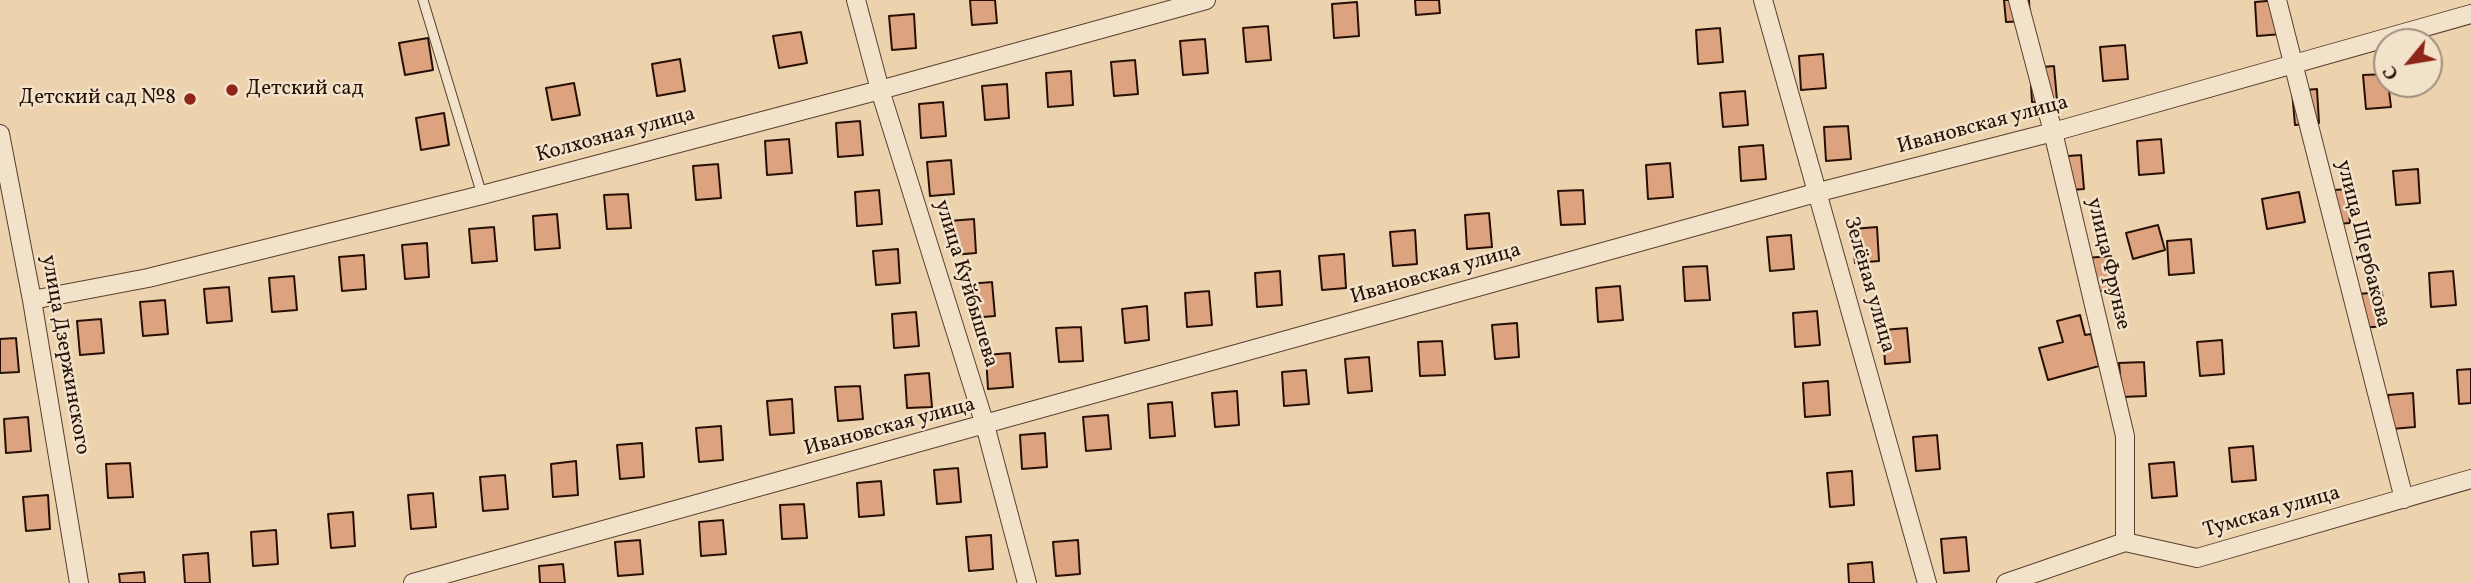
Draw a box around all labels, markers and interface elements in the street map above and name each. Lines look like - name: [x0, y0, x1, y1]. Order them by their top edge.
- north arrow: [2373, 28, 2443, 98]
- text: С: [2377, 61, 2406, 84]
- place label: Детский сад: [246, 77, 364, 103]
- marker: Детский сад: [224, 82, 240, 98]
- place label: Детский сад №8: [19, 86, 176, 112]
- marker: Детский сад №8: [182, 91, 198, 107]
- street label: Ивановская улица: [1895, 91, 2071, 161]
- street label: Колхозная улица: [534, 103, 698, 169]
- street label: улица Щербакова: [2329, 158, 2395, 330]
- street label: улица Фрунзе: [2080, 196, 2134, 332]
- street label: улица Куйбышева: [928, 197, 1002, 371]
- street label: Зелёная улица: [1837, 214, 1899, 356]
- street label: Ивановская улица: [1348, 239, 1524, 311]
- street label: улица Дзержинского: [34, 253, 94, 457]
- street label: Ивановская улица: [802, 393, 978, 463]
- street label: Тумская улица: [2201, 481, 2343, 545]

